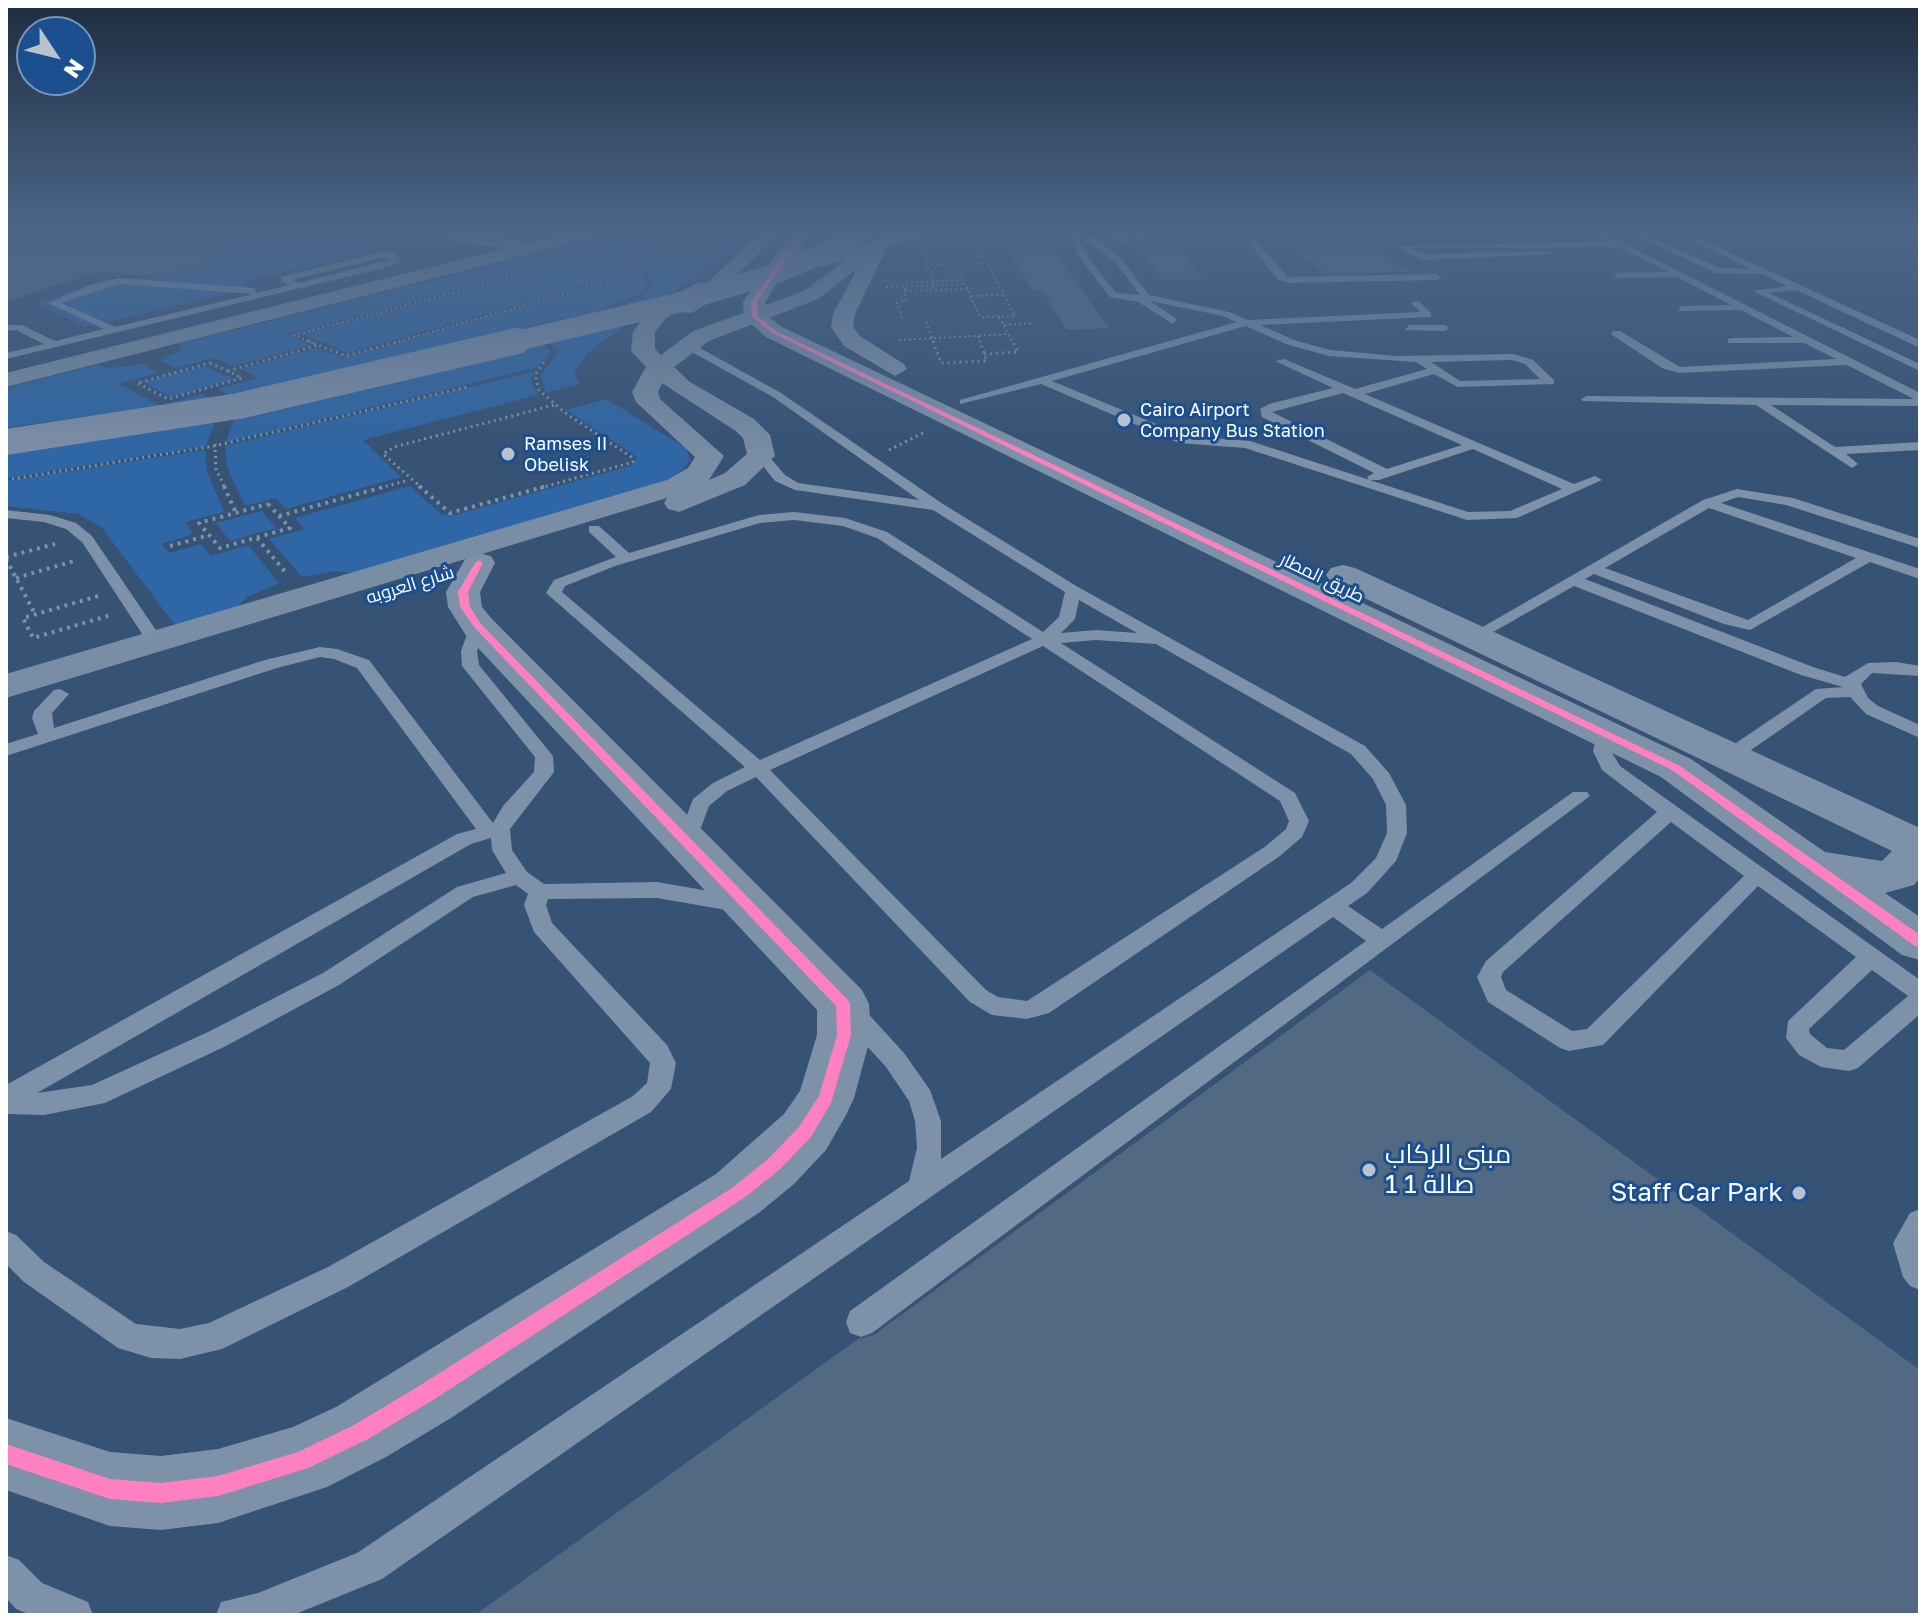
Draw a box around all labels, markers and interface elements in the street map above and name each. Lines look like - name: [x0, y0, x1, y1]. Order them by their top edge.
- north arrow: [16, 16, 96, 96]
- text: N: [59, 54, 90, 83]
- place label: Cairo Airport Company Bus Station: [1140, 399, 1325, 442]
- marker: Cairo Airport Company Bus Station: [1115, 411, 1133, 429]
- place label: Ramses II Obelisk: [524, 433, 607, 476]
- marker: Ramses II Obelisk: [499, 445, 517, 463]
- street label: طريق المطار: [1276, 548, 1368, 608]
- street label: شارع العروبه: [363, 561, 457, 609]
- place label: مبنى الركاب 1 صالة 1: [1385, 1139, 1511, 1200]
- marker: مبنى الركاب 1 صالة 1: [1360, 1161, 1378, 1179]
- place label: Staff Car Park: [1611, 1177, 1783, 1209]
- marker: Staff Car Park: [1790, 1184, 1808, 1202]

